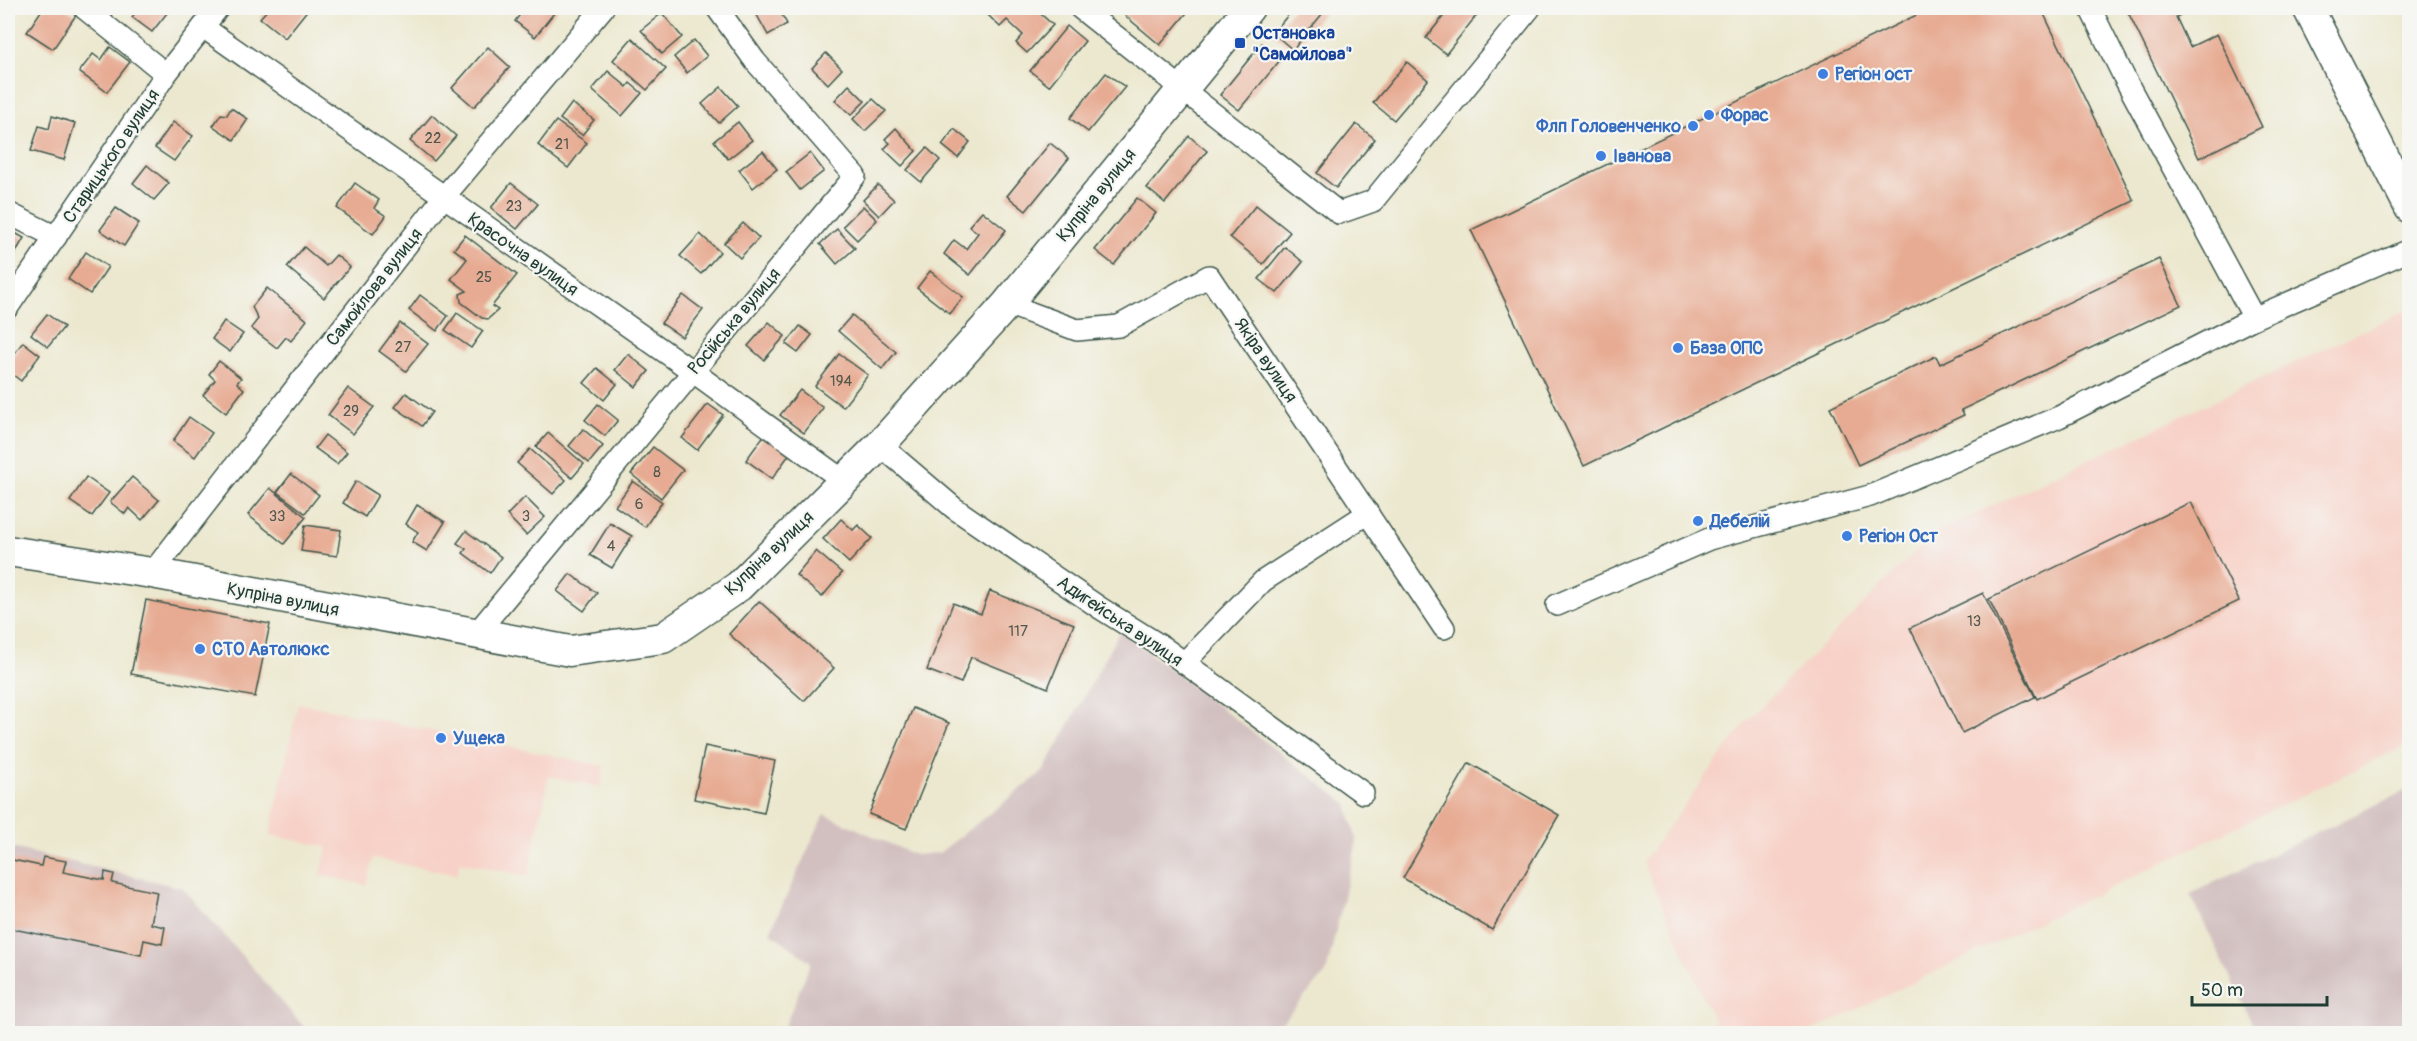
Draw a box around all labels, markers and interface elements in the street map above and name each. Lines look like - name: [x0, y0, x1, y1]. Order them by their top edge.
- place label: Остановка "Самойлова": [1252, 22, 1353, 66]
- marker: Остановка "Самойлова": [1233, 36, 1247, 50]
- place label: Регіон ост: [1835, 63, 1913, 86]
- marker: Регіон ост: [1816, 67, 1830, 81]
- street label: Старицького вулиця: [58, 85, 165, 228]
- place label: Форас: [1720, 104, 1769, 127]
- marker: Форас: [1702, 108, 1716, 122]
- place label: Флп Головенченко: [1535, 115, 1681, 138]
- marker: Флп Головенченко: [1686, 119, 1700, 133]
- house number: 22: [425, 129, 441, 148]
- house number: 21: [555, 135, 569, 154]
- street label: Купріна вулиця: [1052, 144, 1141, 247]
- place label: Іванова: [1613, 145, 1672, 168]
- marker: Іванова: [1594, 149, 1608, 163]
- house number: 23: [506, 197, 522, 216]
- street label: Красочна вулиця: [463, 208, 583, 301]
- street label: Самойлова вулиця: [321, 224, 428, 351]
- street label: Російська вулиця: [683, 263, 786, 379]
- house number: 25: [476, 268, 492, 287]
- street label: Якіра вулиця: [1229, 313, 1302, 407]
- place label: База ОПС: [1690, 337, 1763, 360]
- house number: 27: [395, 338, 411, 357]
- marker: База ОПС: [1671, 341, 1685, 355]
- house number: 194: [830, 372, 852, 391]
- house number: 29: [343, 402, 359, 421]
- house number: 8: [653, 463, 661, 482]
- house number: 6: [635, 495, 643, 514]
- street label: Купріна вулиця: [720, 506, 819, 601]
- house number: 33: [269, 507, 285, 526]
- house number: 3: [522, 507, 530, 526]
- place label: Дебелій: [1709, 510, 1770, 533]
- marker: Дебелій: [1691, 514, 1705, 528]
- place label: Регіон Ост: [1859, 525, 1939, 548]
- marker: Регіон Ост: [1840, 529, 1854, 543]
- house number: 4: [607, 537, 616, 556]
- street label: Адигейська вулиця: [1052, 571, 1187, 672]
- street label: Купріна вулиця: [225, 577, 341, 622]
- house number: 13: [1967, 612, 1981, 631]
- house number: 117: [1008, 622, 1028, 641]
- place label: СТО Автолюкс: [212, 638, 330, 661]
- marker: СТО Автолюкс: [193, 642, 207, 656]
- place label: Ущека: [453, 727, 506, 750]
- marker: Ущека: [434, 731, 448, 745]
- scale bar: [2192, 969, 2327, 1007]
- text: 50 m: [2201, 979, 2243, 1002]

